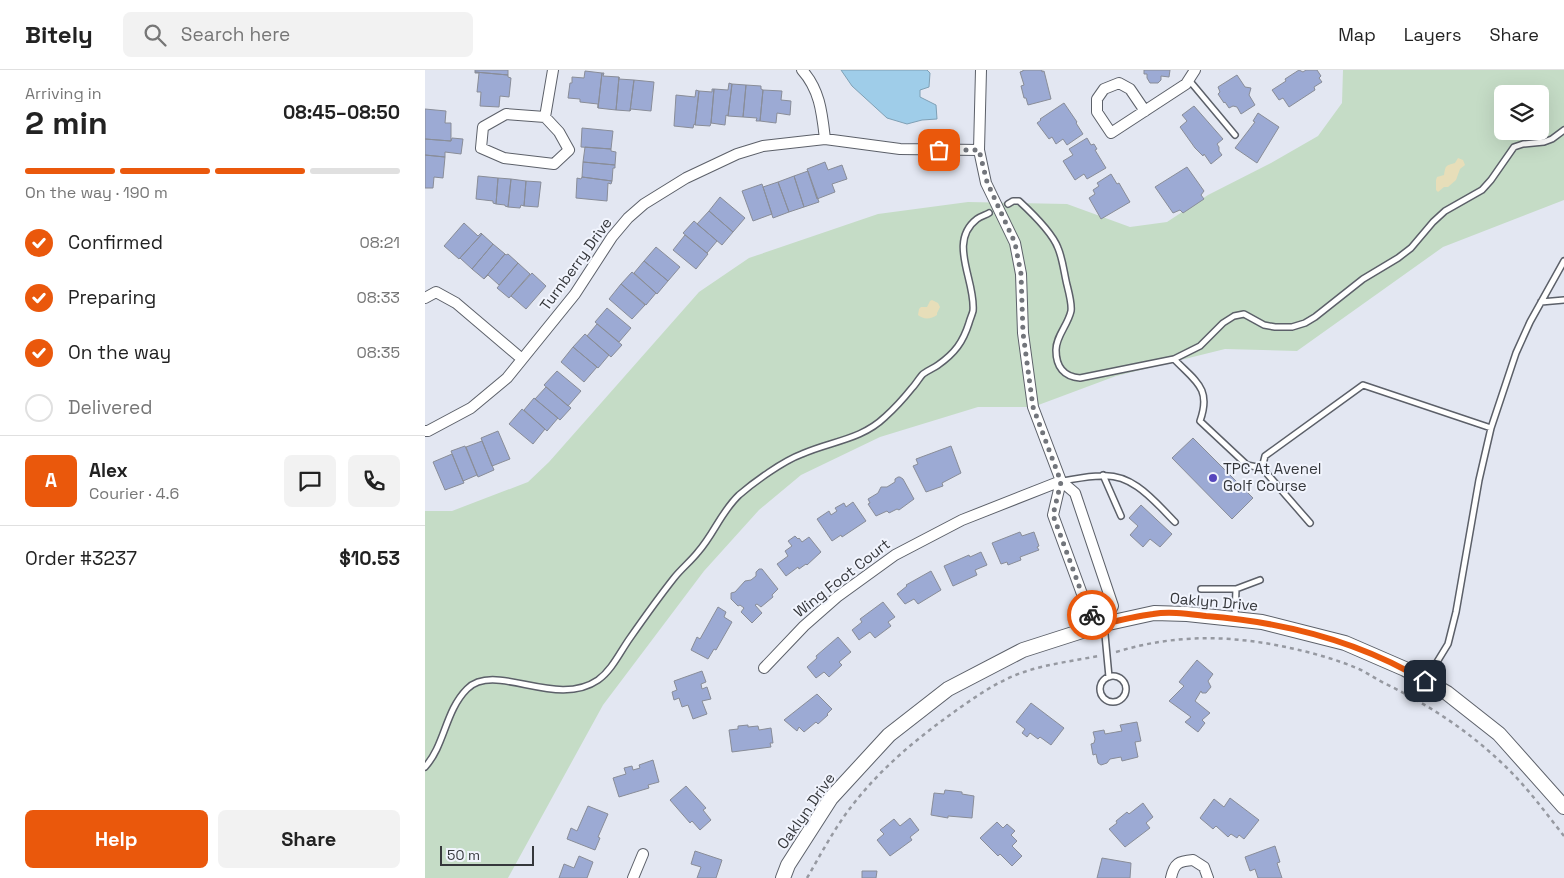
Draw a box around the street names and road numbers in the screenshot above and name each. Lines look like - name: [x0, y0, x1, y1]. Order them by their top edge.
- street label: Turnberry Drive: [535, 213, 616, 314]
- street label: Wing Foot Court: [790, 534, 894, 621]
- street label: Oaklyn Drive: [1169, 588, 1259, 615]
- street label: Oaklyn Drive: [772, 769, 839, 852]

